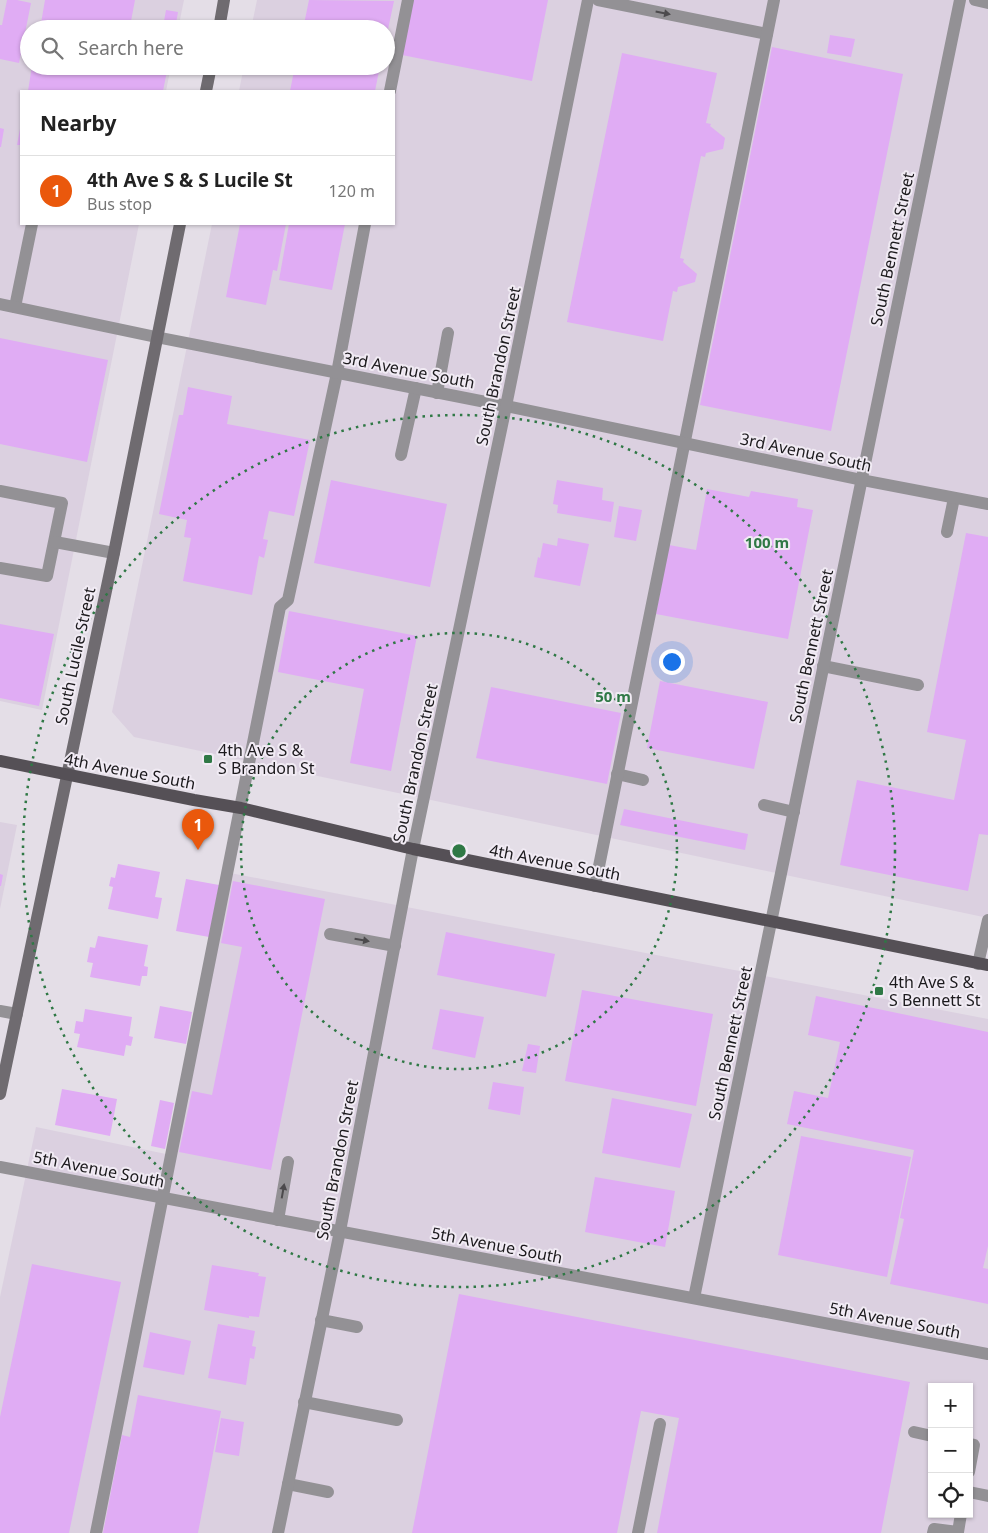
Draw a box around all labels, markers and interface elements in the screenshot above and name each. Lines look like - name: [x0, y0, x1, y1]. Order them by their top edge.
- one-way arrow: [656, 9, 671, 17]
- search box: [20, 20, 395, 75]
- icon: search: [38, 34, 66, 62]
- text: Search here: [78, 35, 184, 61]
- text: Nearby: [40, 109, 116, 137]
- text: 4th Ave S & S Lucile St: [87, 167, 293, 193]
- street label: South Bennett Street: [865, 170, 919, 328]
- text: 1: [51, 180, 61, 202]
- text: 120 m: [328, 180, 375, 202]
- text: Bus stop: [87, 193, 152, 215]
- street label: South Brandon Street: [470, 284, 526, 448]
- street label: 3rd Avenue South: [341, 346, 477, 394]
- street label: 3rd Avenue South: [738, 427, 874, 477]
- text: 100 m: [745, 532, 789, 552]
- street label: South Bennett Street: [784, 567, 838, 725]
- street label: South Lucile Street: [50, 585, 100, 727]
- your location: [659, 649, 685, 675]
- street label: South Brandon Street: [387, 681, 443, 845]
- text: 50 m: [595, 686, 631, 706]
- place label: 4th Ave S & S Brandon St: [218, 739, 315, 779]
- street label: 4th Avenue South: [62, 747, 198, 795]
- marker: 4th Ave S & S Brandon St: [202, 753, 214, 765]
- pin: 1: [182, 809, 214, 850]
- street label: 4th Avenue South: [487, 838, 623, 886]
- centre of rings: [450, 842, 468, 860]
- one-way arrow: [355, 936, 370, 944]
- street label: South Bennett Street: [703, 964, 757, 1122]
- place label: 4th Ave S & S Bennett St: [889, 971, 981, 1011]
- marker: 4th Ave S & S Bennett St: [873, 985, 885, 997]
- street label: South Brandon Street: [311, 1078, 363, 1242]
- street label: 5th Avenue South: [31, 1145, 167, 1193]
- one-way arrow: [279, 1182, 287, 1198]
- street label: 5th Avenue South: [429, 1221, 565, 1269]
- street label: 5th Avenue South: [827, 1296, 963, 1344]
- map controls: [928, 1383, 973, 1518]
- button: +: [928, 1383, 973, 1428]
- button: −: [928, 1428, 973, 1473]
- button: locate: [928, 1473, 973, 1518]

